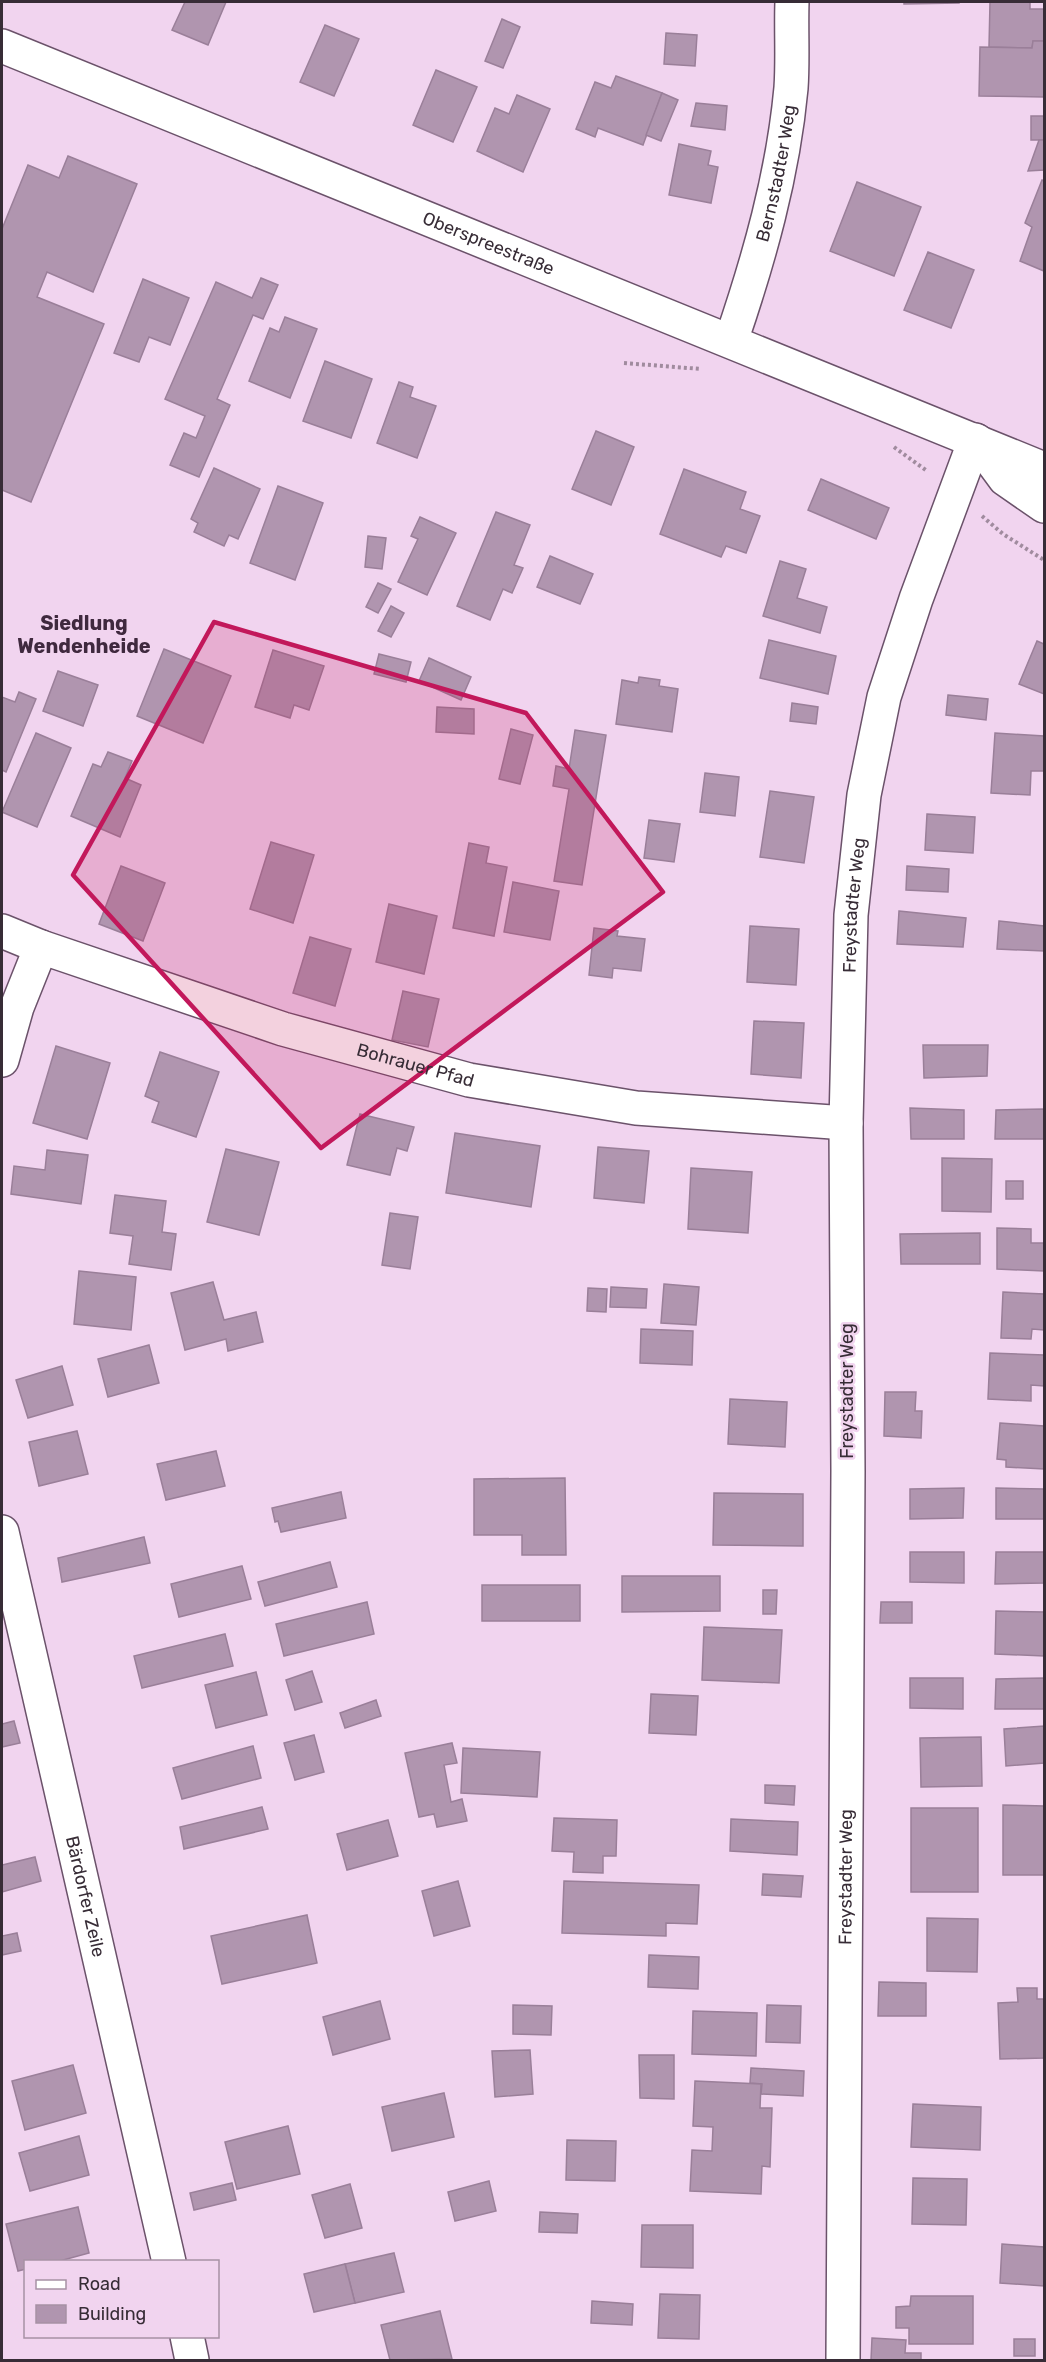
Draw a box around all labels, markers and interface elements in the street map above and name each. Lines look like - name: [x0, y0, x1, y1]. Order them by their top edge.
- street label: Bernstadter Weg: [751, 104, 800, 244]
- street label: Oberspreestraße: [419, 207, 558, 280]
- district label: Siedlung Wendenheide: [17, 611, 151, 658]
- street label: Freystadter Weg: [839, 836, 870, 973]
- street label: Bohrauer Pfad: [354, 1039, 477, 1092]
- street label: Freystadter Weg: [836, 1323, 858, 1459]
- street label: Freystadter Weg: [834, 1809, 857, 1945]
- street label: Bärdorfer Zeile: [61, 1834, 110, 1959]
- legend: [24, 2260, 219, 2338]
- text: Road: [78, 2273, 121, 2295]
- text: Building: [78, 2303, 146, 2325]

